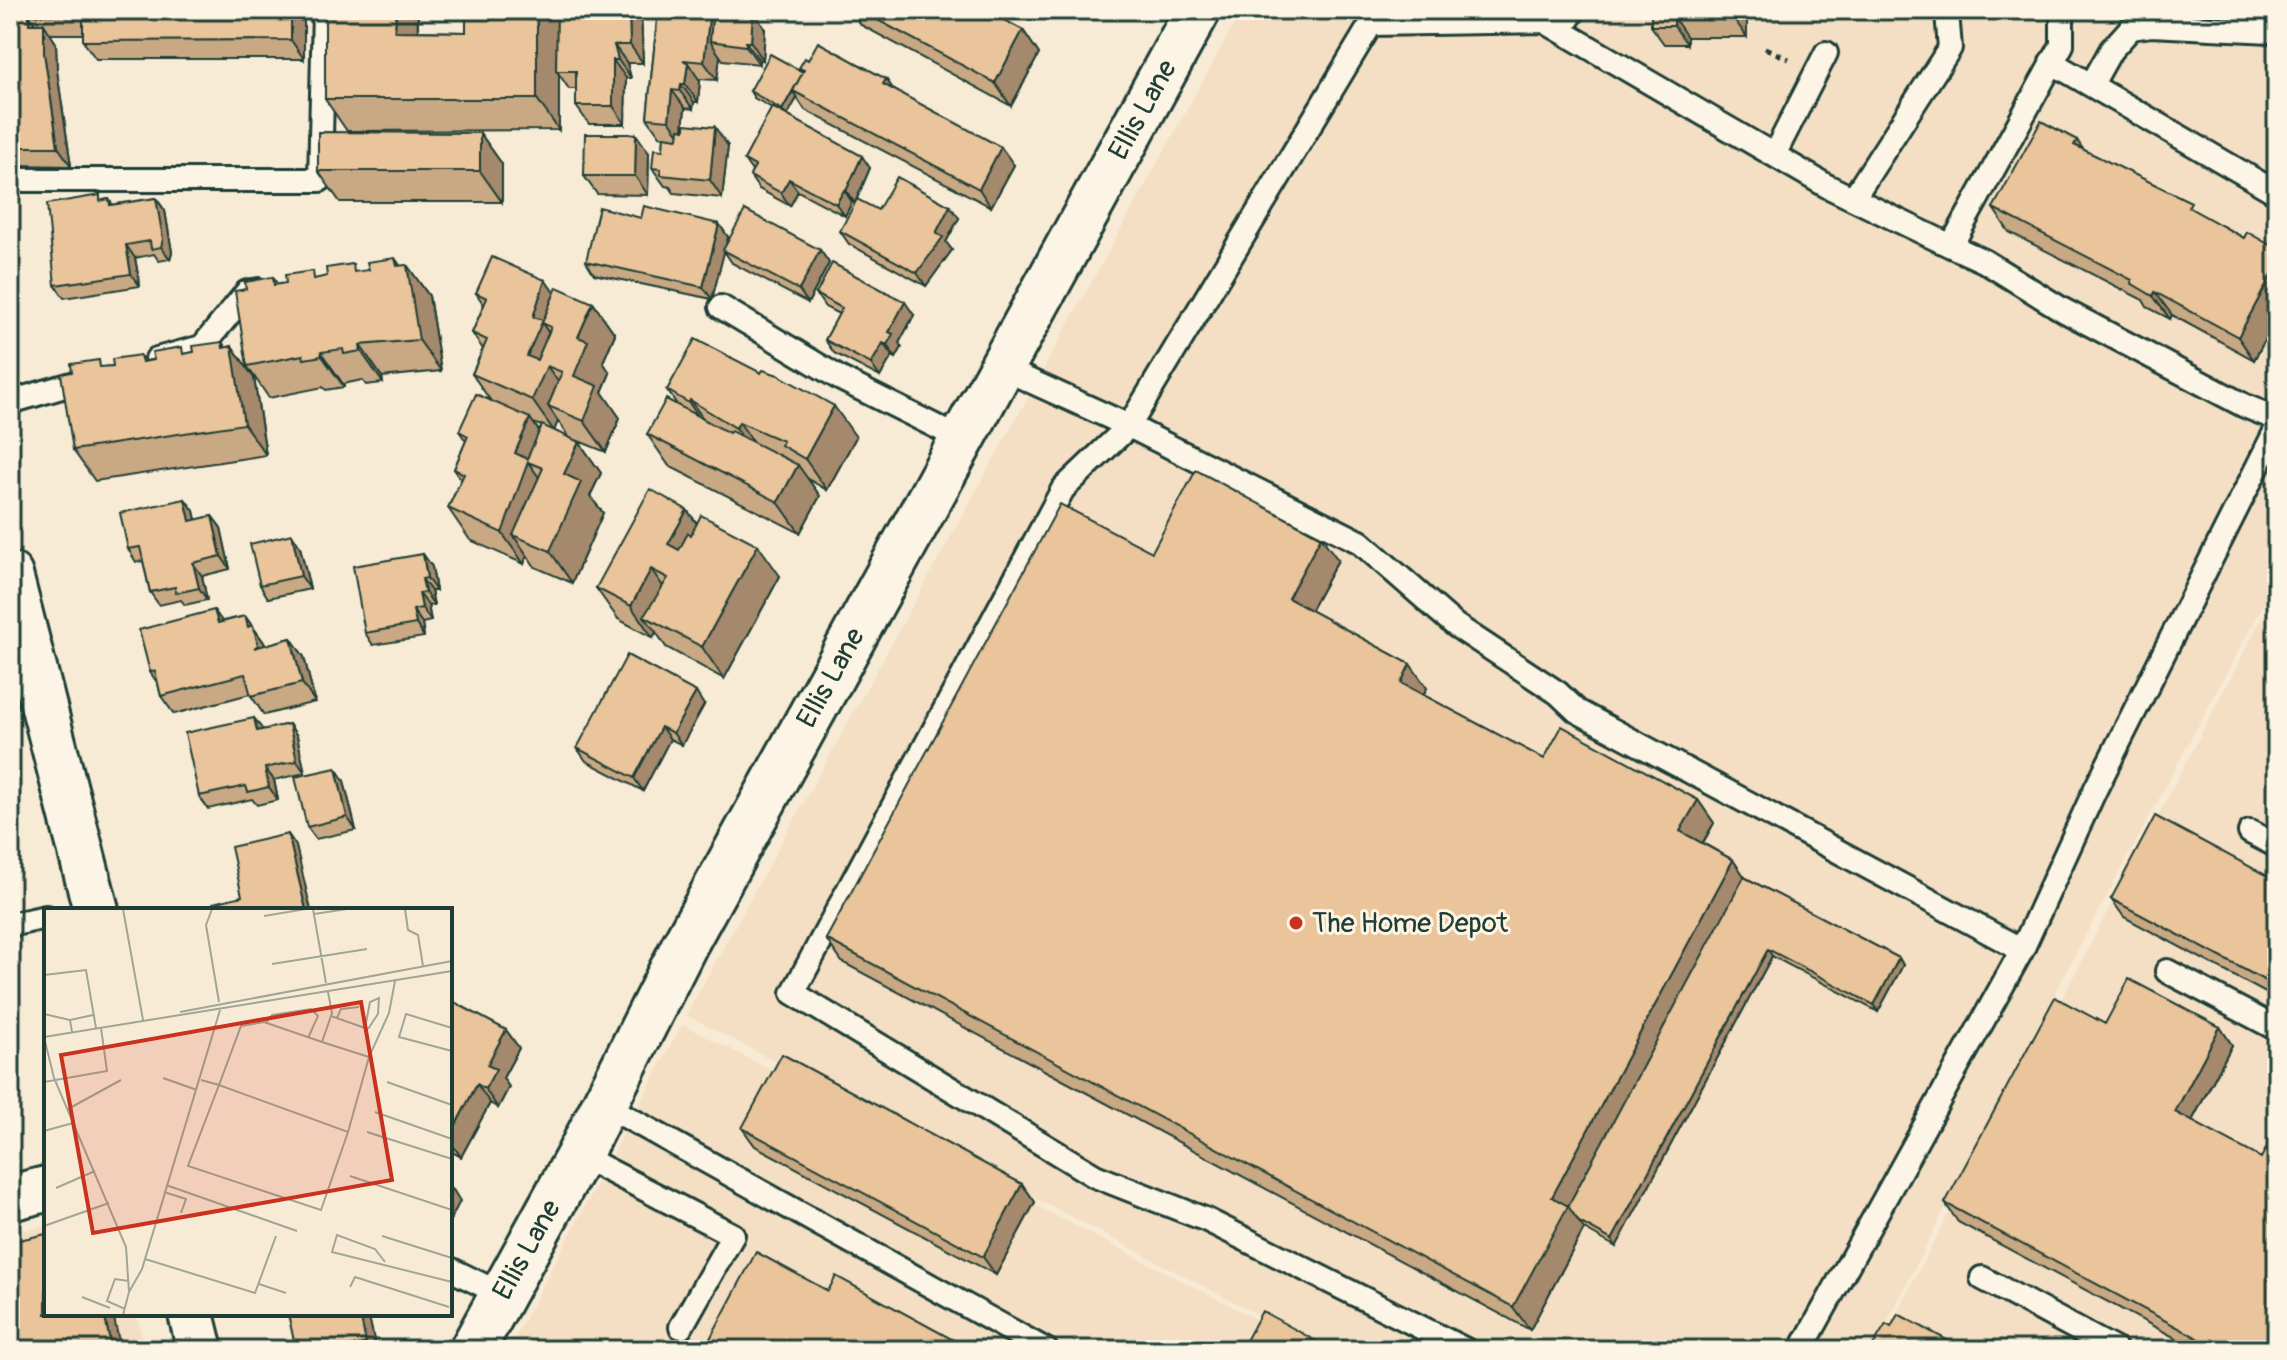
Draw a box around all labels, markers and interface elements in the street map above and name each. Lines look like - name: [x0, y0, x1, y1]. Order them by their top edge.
- street label: Ellis Lane: [1101, 54, 1185, 166]
- street label: Ellis Lane: [789, 622, 873, 734]
- place label: The Home Depot: [1312, 906, 1509, 941]
- inset map: [44, 908, 452, 1316]
- marker: The Home Depot: [1287, 914, 1305, 932]
- street label: Ellis Lane: [485, 1194, 569, 1306]

